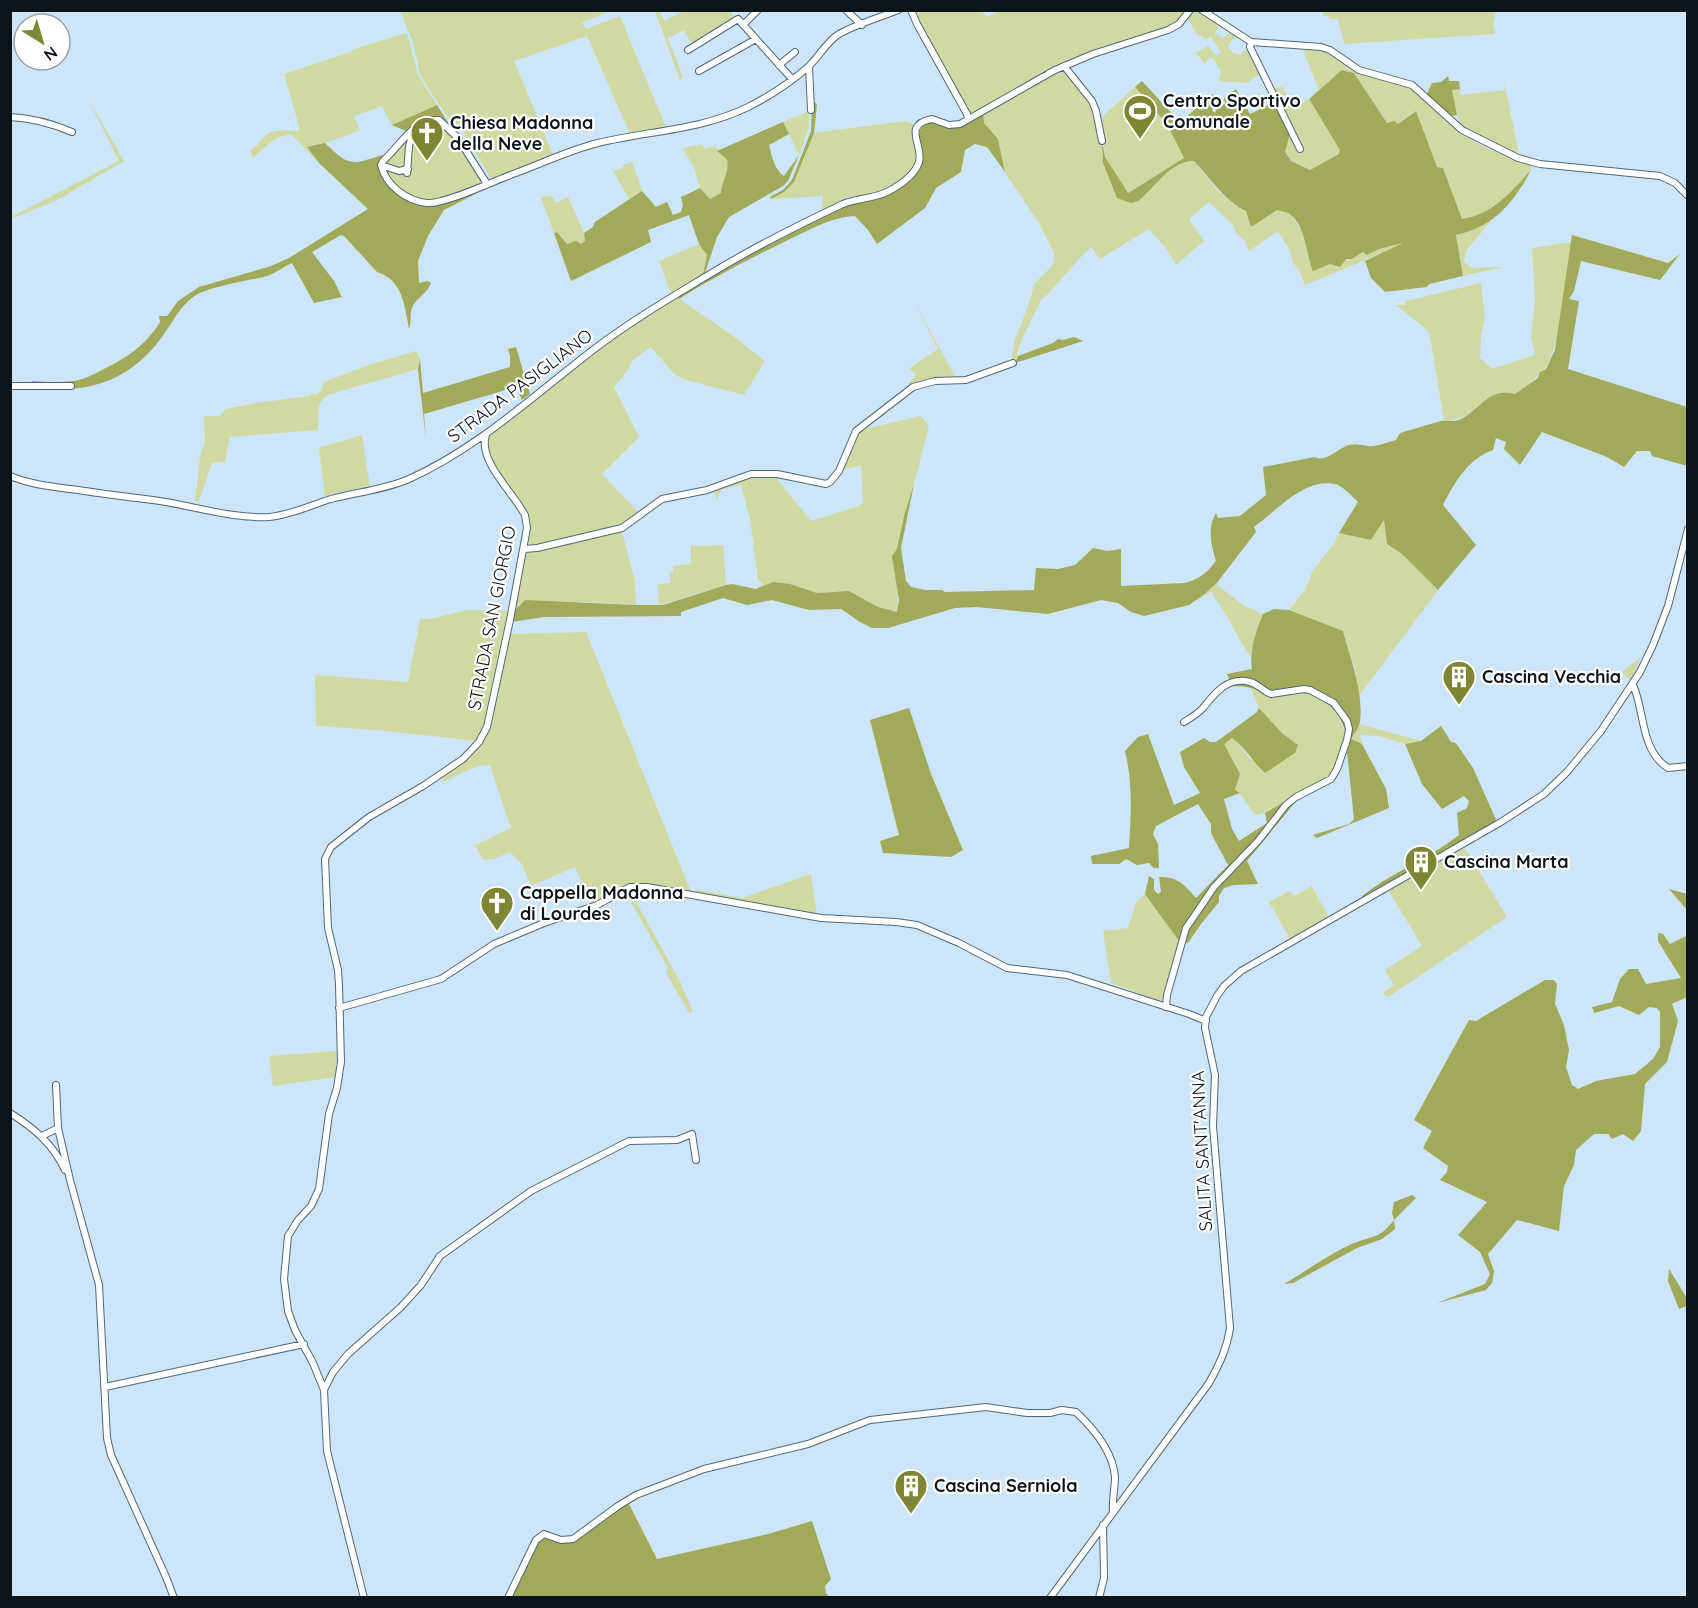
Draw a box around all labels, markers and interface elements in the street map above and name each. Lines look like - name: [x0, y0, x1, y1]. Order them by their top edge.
- north arrow: [12, 12, 72, 72]
- text: N: [40, 42, 62, 66]
- place label: Centro Sportivo Comunale: [1163, 89, 1301, 133]
- sports icon: Centro Sportivo Comunale: [1122, 93, 1158, 140]
- place label: Chiesa Madonna della Neve: [450, 111, 593, 155]
- church icon: Chiesa Madonna della Neve: [409, 115, 445, 162]
- street label: STRADA PASIGLIANO: [443, 324, 597, 448]
- street label: STRADA SAN GIORGIO: [462, 524, 521, 712]
- building icon: Cascina Vecchia: [1441, 659, 1477, 706]
- place label: Cascina Vecchia: [1482, 665, 1621, 688]
- building icon: Cascina Marta: [1403, 844, 1439, 891]
- place label: Cascina Marta: [1444, 850, 1568, 873]
- place label: Cappella Madonna di Lourdes: [520, 881, 683, 925]
- church icon: Cappella Madonna di Lourdes: [479, 885, 515, 932]
- street label: SALITA SANT'ANNA: [1186, 1070, 1217, 1232]
- building icon: Cascina Serniola: [893, 1468, 929, 1515]
- place label: Cascina Serniola: [934, 1474, 1078, 1497]

